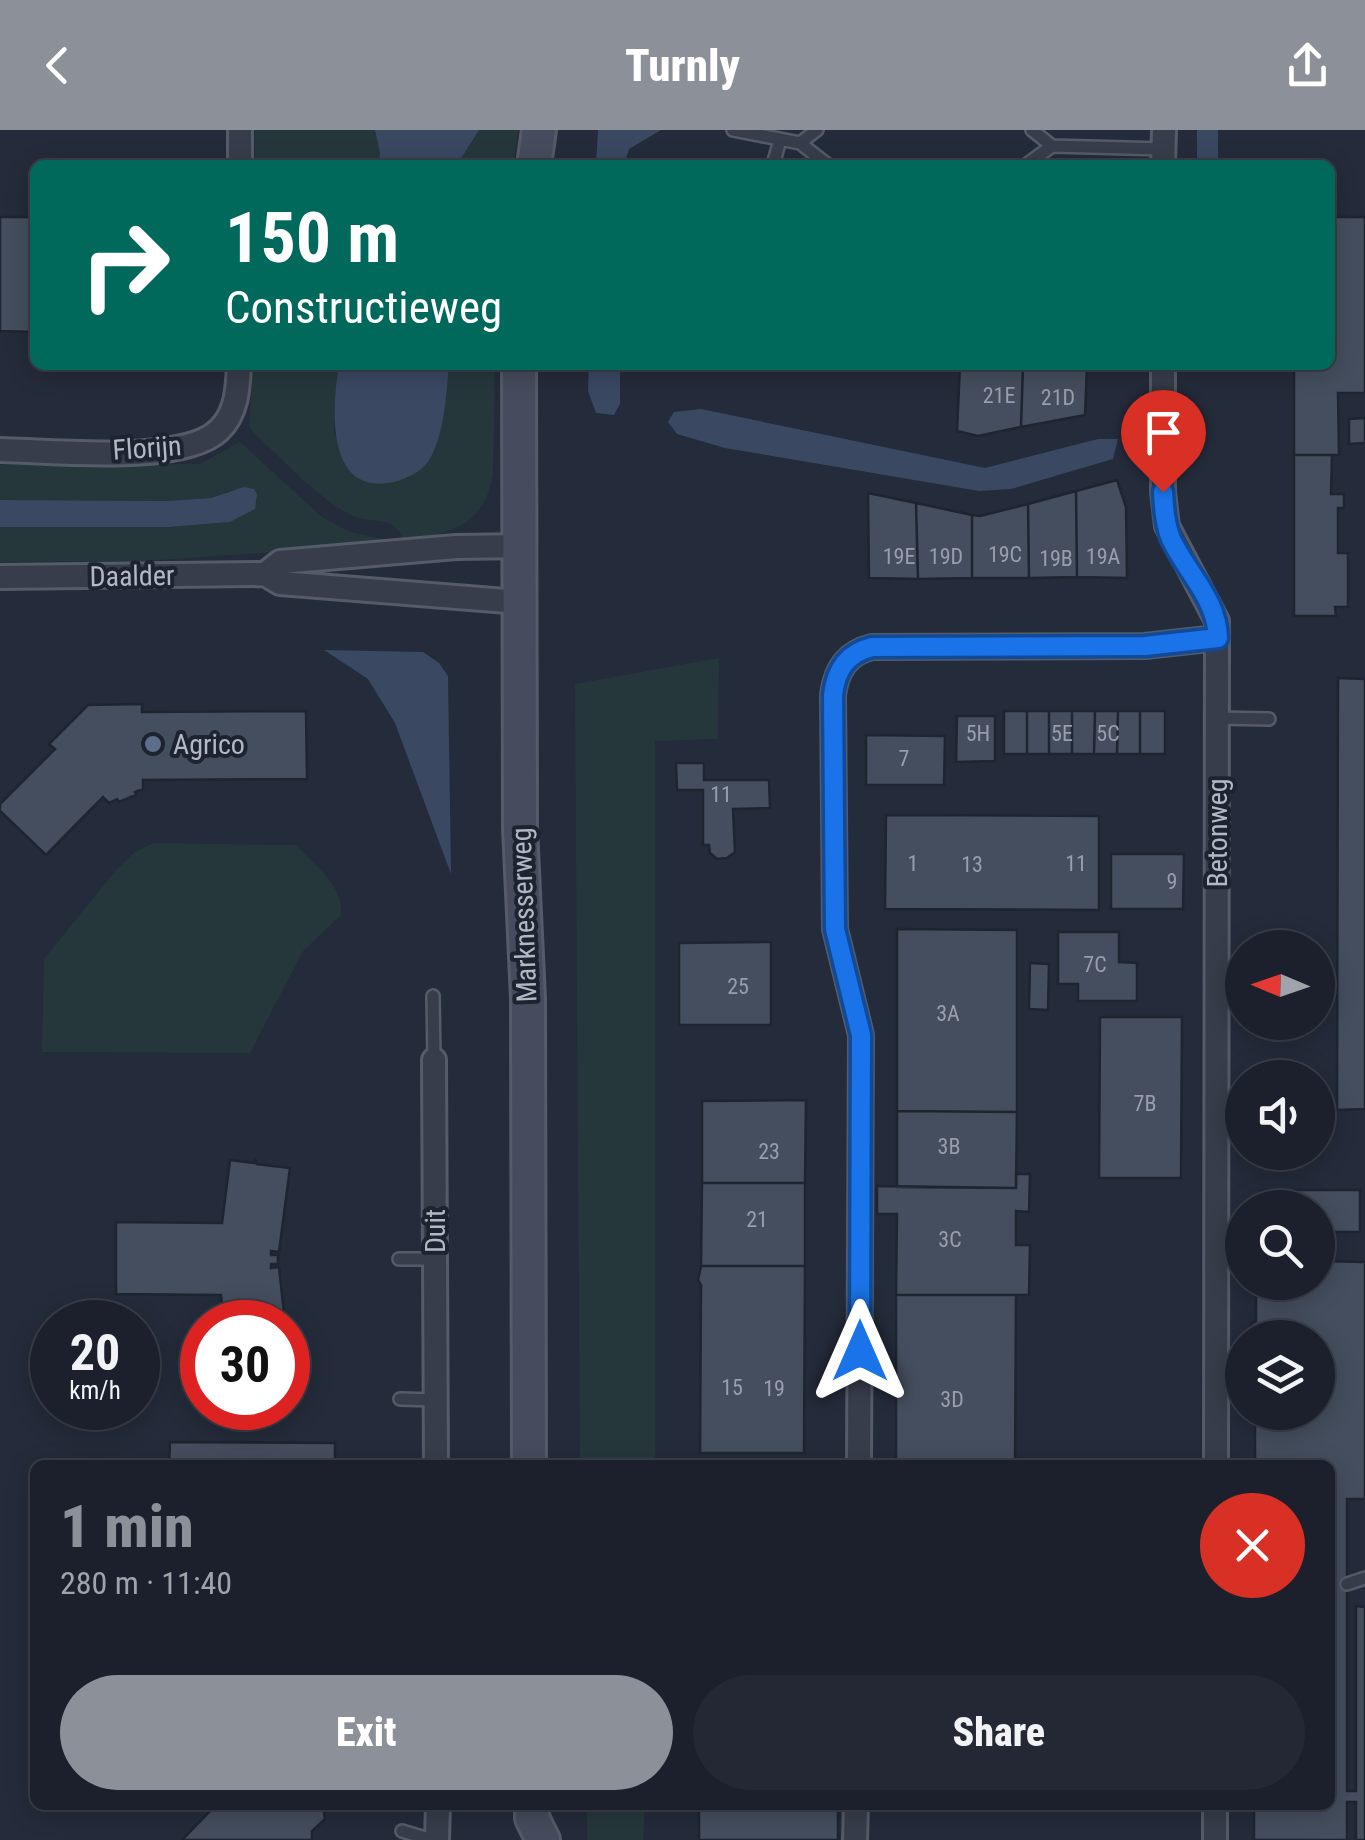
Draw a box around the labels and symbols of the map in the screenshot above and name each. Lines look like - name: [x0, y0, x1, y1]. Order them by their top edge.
- house number: 21E: [983, 383, 1015, 408]
- house number: 21D: [1041, 385, 1075, 410]
- pin: [1121, 390, 1206, 493]
- street label: Florijn: [112, 429, 182, 467]
- house number: 19C: [988, 542, 1022, 567]
- house number: 19E: [883, 544, 915, 569]
- house number: 19D: [929, 544, 963, 569]
- house number: 19A: [1086, 544, 1121, 569]
- house number: 19B: [1039, 546, 1073, 571]
- street label: Daalder: [89, 559, 175, 593]
- house number: 5H: [966, 721, 990, 746]
- house number: 5E: [1051, 721, 1073, 746]
- house number: 5C: [1096, 721, 1120, 746]
- place label: Agrico: [173, 728, 245, 761]
- marker: Agrico: [142, 733, 164, 755]
- house number: 7: [899, 746, 909, 771]
- street label: Betonweg: [1201, 778, 1234, 888]
- house number: 11: [710, 782, 732, 807]
- street label: Marknesserweg: [504, 827, 544, 1003]
- house number: 1: [908, 851, 918, 876]
- house number: 11: [1065, 851, 1087, 876]
- house number: 13: [961, 852, 983, 877]
- house number: 9: [1167, 869, 1177, 894]
- north arrow: [1225, 930, 1335, 1040]
- house number: 7C: [1083, 952, 1107, 977]
- house number: 25: [727, 974, 749, 999]
- house number: 3A: [936, 1001, 960, 1026]
- house number: 7B: [1134, 1091, 1156, 1116]
- house number: 3B: [938, 1134, 960, 1159]
- house number: 23: [758, 1139, 780, 1164]
- house number: 21: [746, 1207, 768, 1232]
- street label: Duit: [419, 1209, 452, 1253]
- house number: 3C: [938, 1227, 962, 1252]
- position arrow: [808, 1299, 912, 1403]
- speed limit sign: 30: [180, 1300, 310, 1430]
- house number: 15: [721, 1375, 743, 1400]
- house number: 19: [763, 1376, 785, 1401]
- house number: 3D: [940, 1387, 964, 1412]

